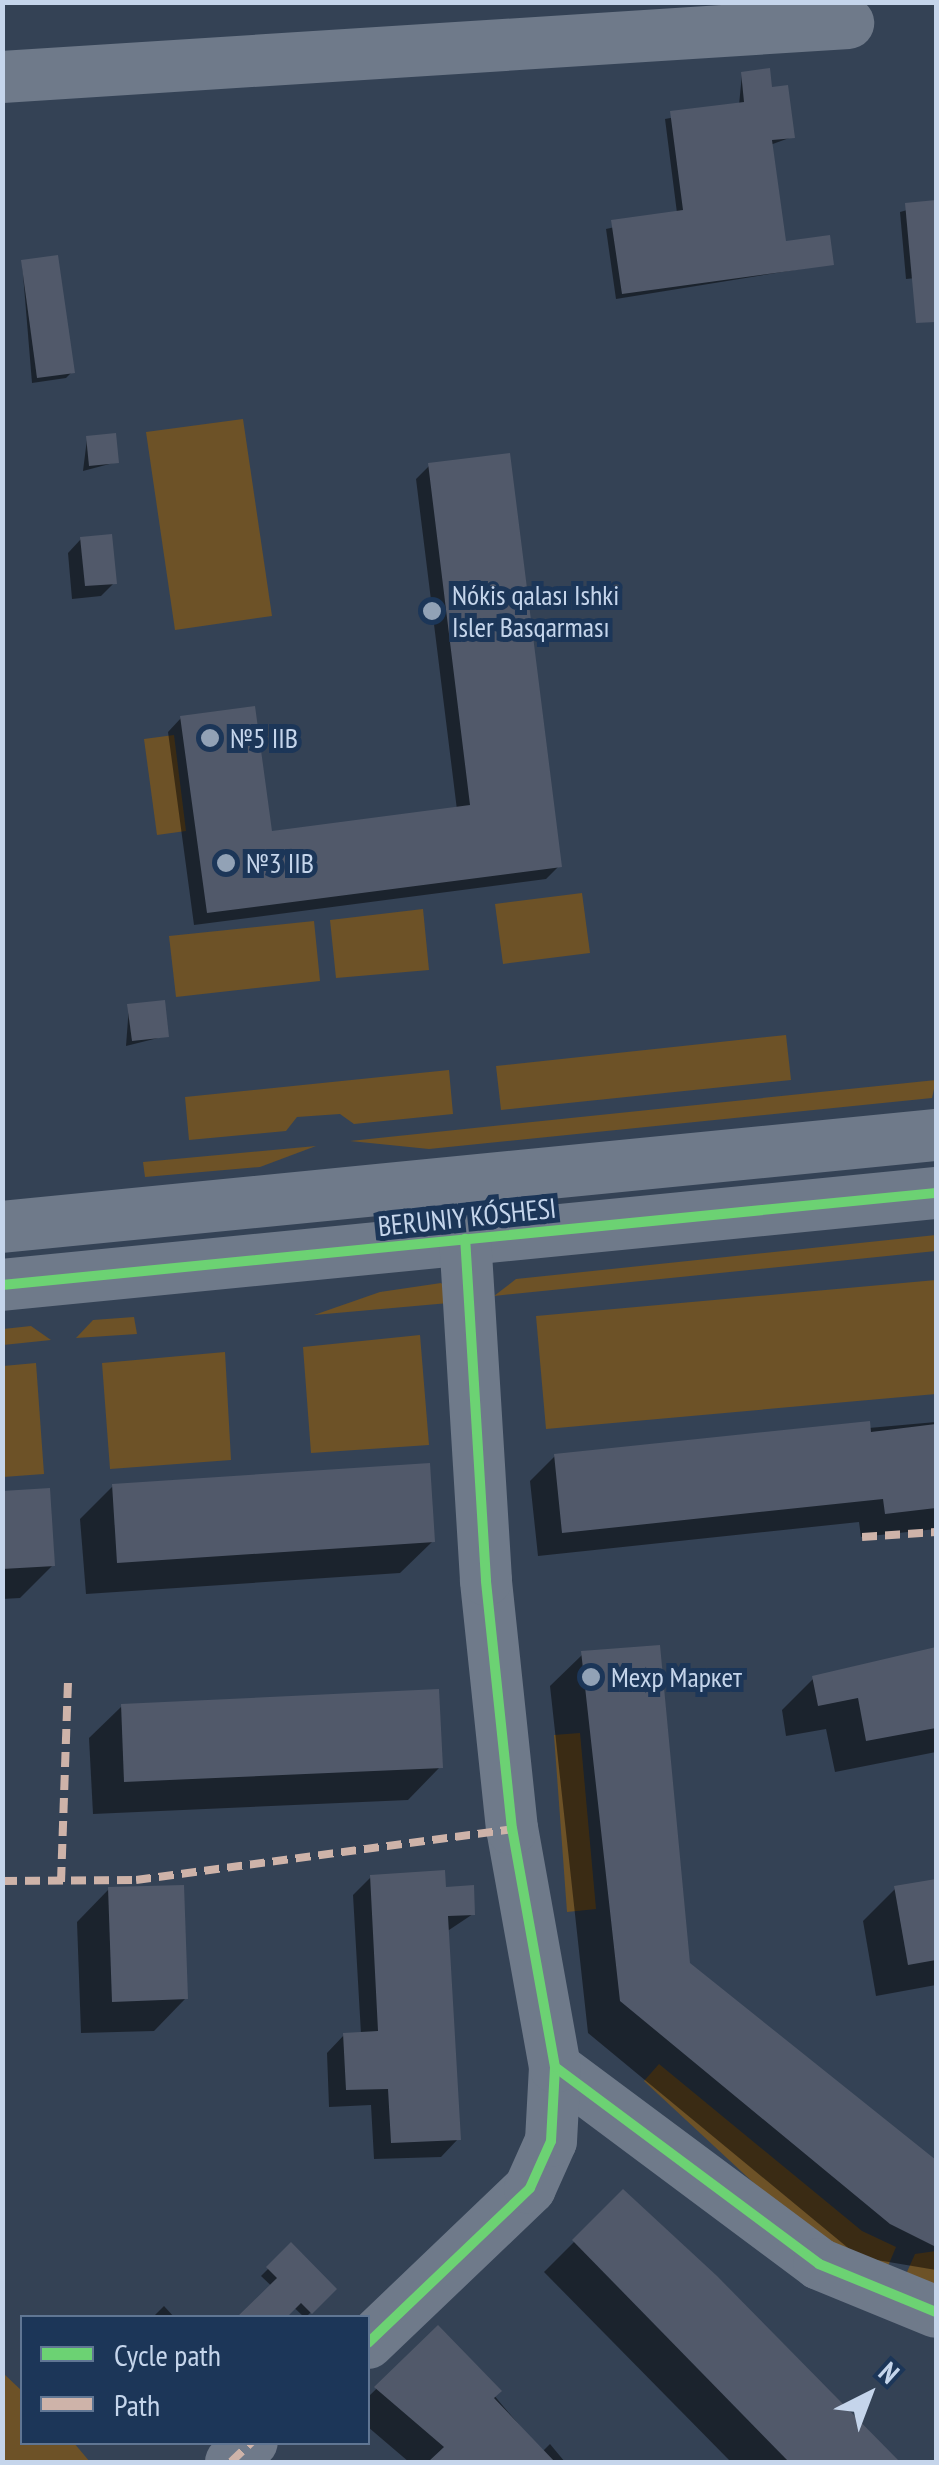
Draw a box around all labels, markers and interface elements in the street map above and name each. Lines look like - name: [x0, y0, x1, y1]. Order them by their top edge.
- place label: Nókis qalası Ishki Isler Basqarması: [452, 578, 619, 644]
- marker: Nókis qalası Ishki Isler Basqarması: [421, 600, 443, 622]
- place label: №5 IIB: [230, 721, 298, 755]
- marker: №5 IIB: [199, 727, 221, 749]
- place label: №3 IIB: [246, 846, 314, 880]
- marker: №3 IIB: [215, 852, 237, 874]
- street label: BERUNIY KÓSHESI: [376, 1191, 558, 1243]
- place label: Мехр Маркет: [611, 1660, 742, 1694]
- marker: Мехр Маркет: [580, 1666, 602, 1688]
- legend: [20, 2315, 370, 2445]
- text: Cycle path: [114, 2335, 221, 2374]
- north arrow: [819, 2345, 919, 2445]
- text: N: [871, 2354, 907, 2391]
- text: Path: [114, 2385, 160, 2424]

